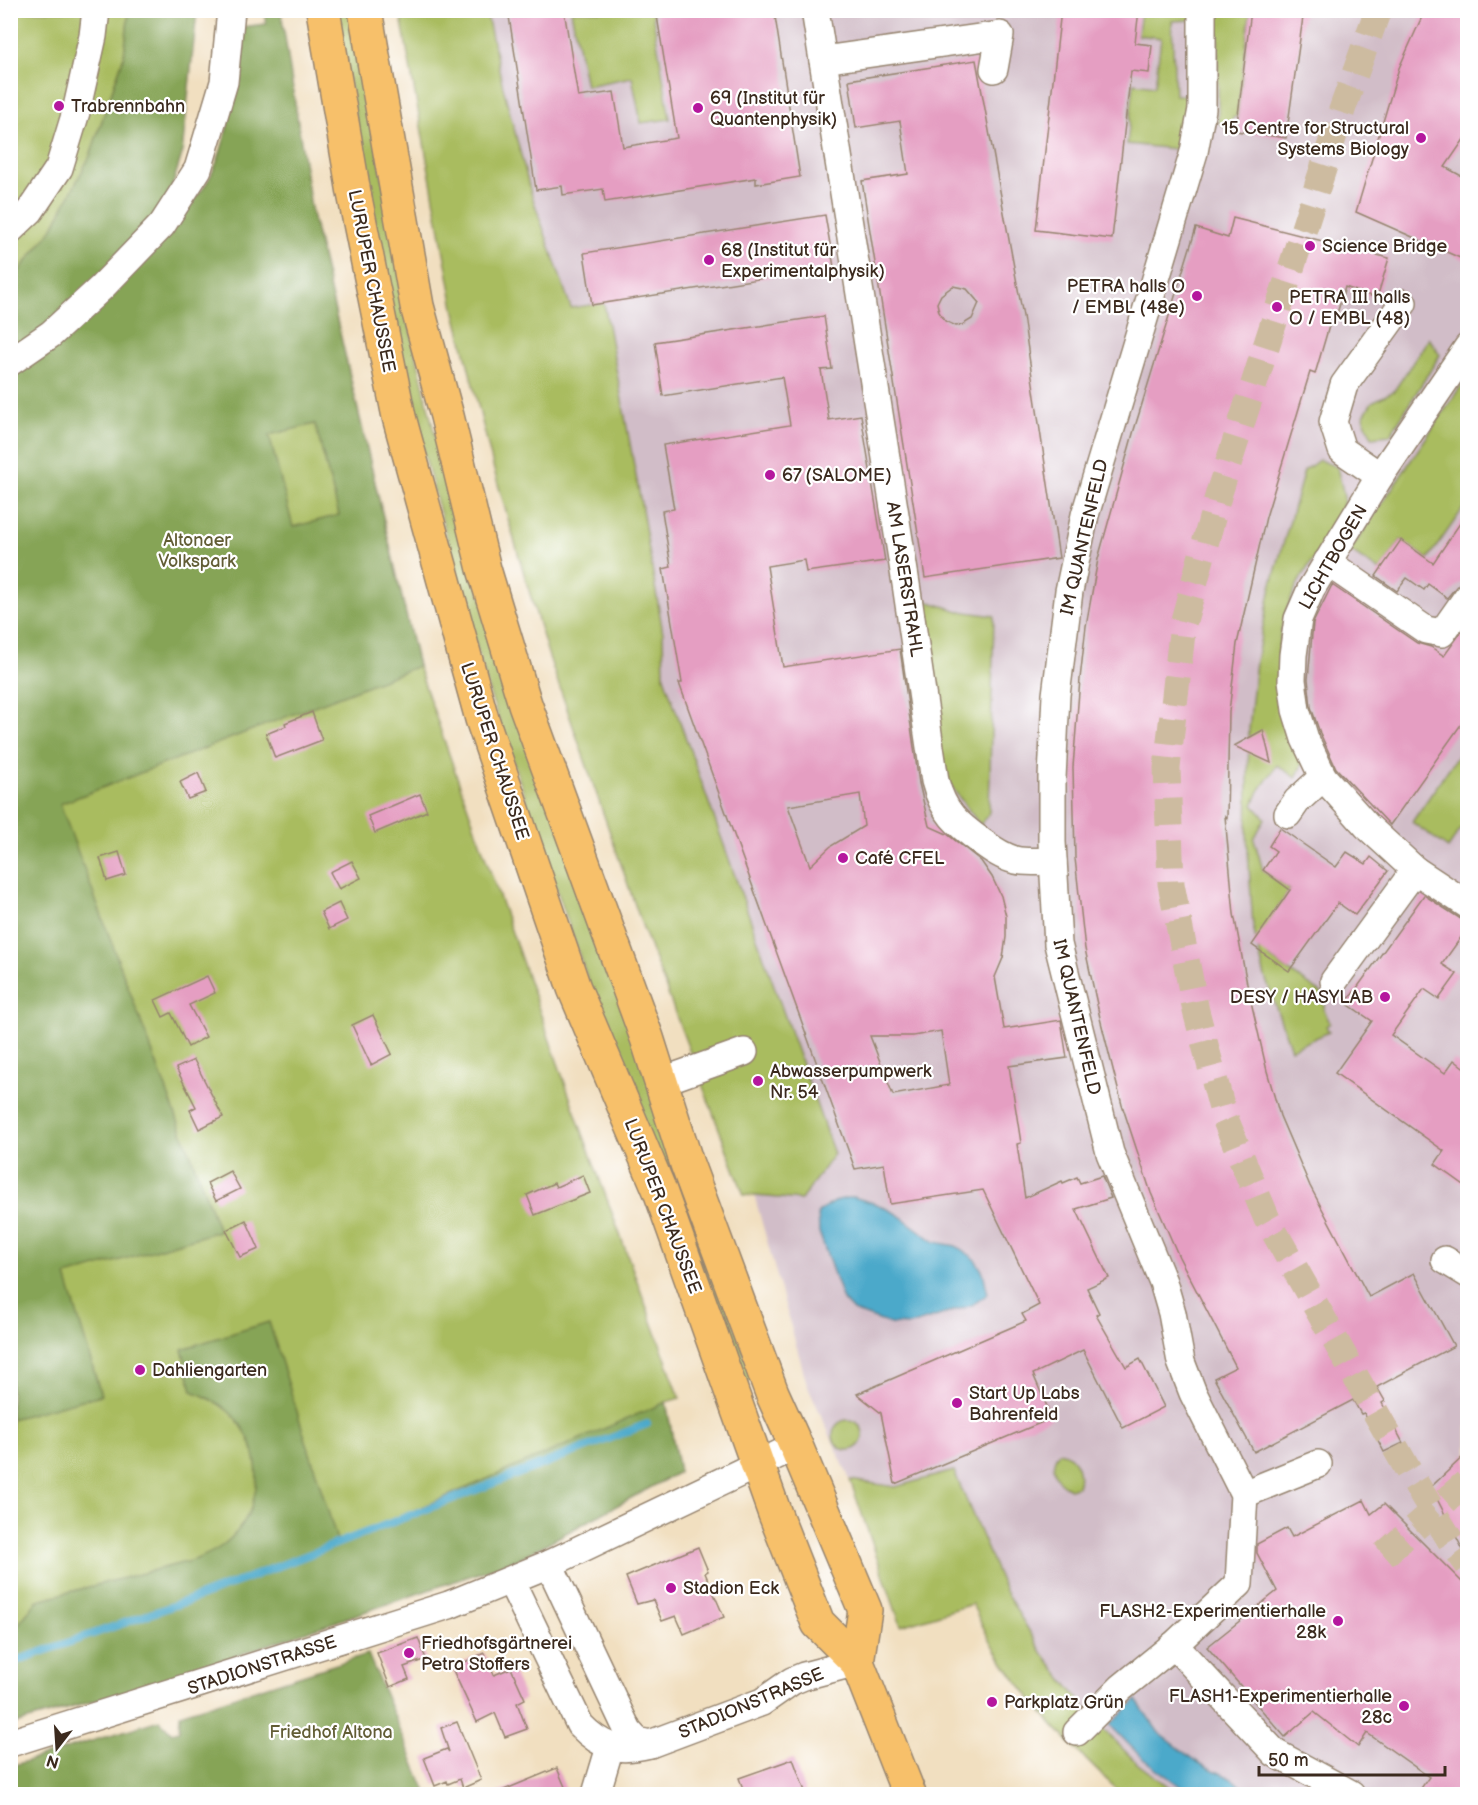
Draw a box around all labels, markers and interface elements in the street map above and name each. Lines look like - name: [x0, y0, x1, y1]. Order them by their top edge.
- place label: 69 (Institut für Quantenphysik): [710, 88, 837, 130]
- place label: Trabrennbahn: [71, 96, 185, 117]
- marker: Trabrennbahn: [52, 99, 66, 113]
- marker: 69 (Institut für Quantenphysik): [691, 101, 705, 115]
- place label: 15 Centre for Structural Systems Biology: [1222, 118, 1410, 160]
- marker: 15 Centre for Structural Systems Biology: [1414, 131, 1428, 145]
- street label: LURUPER CHAUSSEE: [344, 188, 400, 374]
- place label: Science Bridge: [1322, 236, 1447, 257]
- marker: Science Bridge: [1303, 239, 1317, 253]
- place label: 68 (Institut für Experimentalphysik): [721, 240, 885, 282]
- marker: 68 (Institut für Experimentalphysik): [702, 253, 716, 267]
- place label: PETRA halls O / EMBL (48e): [1067, 276, 1185, 318]
- place label: PETRA III halls O / EMBL (48): [1289, 287, 1410, 329]
- marker: PETRA halls O / EMBL (48e): [1190, 289, 1204, 303]
- marker: PETRA III halls O / EMBL (48): [1270, 300, 1284, 314]
- street label: IM QUANTENFELD: [1056, 457, 1113, 617]
- place label: 67 (SALOME): [782, 465, 892, 486]
- marker: 67 (SALOME): [763, 468, 777, 482]
- street label: AM LASERSTRAHL: [882, 500, 927, 659]
- street label: LICHTBOGEN: [1295, 501, 1372, 613]
- park label: Altonaer Volkspark: [158, 530, 236, 572]
- street label: LURUPER CHAUSSEE: [456, 660, 533, 843]
- place label: Café CFEL: [855, 848, 945, 869]
- marker: Café CFEL: [836, 851, 850, 865]
- street label: IM QUANTENFELD: [1048, 937, 1105, 1097]
- place label: DESY / HASYLAB: [1230, 987, 1373, 1008]
- marker: DESY / HASYLAB: [1378, 990, 1392, 1004]
- place label: Abwasserpumpwerk Nr. 54: [770, 1061, 932, 1103]
- marker: Abwasserpumpwerk Nr. 54: [751, 1074, 765, 1088]
- street label: LURUPER CHAUSSEE: [619, 1116, 706, 1297]
- place label: Dahliengarten: [152, 1360, 267, 1381]
- marker: Dahliengarten: [133, 1363, 147, 1377]
- place label: Start Up Labs Bahrenfeld: [969, 1383, 1080, 1425]
- marker: Start Up Labs Bahrenfeld: [950, 1396, 964, 1410]
- place label: Stadion Eck: [683, 1578, 779, 1599]
- marker: Stadion Eck: [664, 1581, 678, 1595]
- place label: FLASH2-Experimentierhalle 28k: [1099, 1601, 1326, 1643]
- marker: FLASH2-Experimentierhalle 28k: [1331, 1614, 1345, 1628]
- street label: STADIONSTRASSE: [185, 1631, 339, 1699]
- place label: Friedhofsgärtnerei Petra Stoffers: [421, 1633, 572, 1675]
- marker: Friedhofsgärtnerei Petra Stoffers: [402, 1646, 416, 1660]
- street label: STADIONSTRASSE: [676, 1663, 827, 1743]
- place label: FLASH1-Experimentierhalle 28c: [1169, 1686, 1392, 1728]
- place label: Parkplatz Grün: [1004, 1692, 1124, 1713]
- marker: Parkplatz Grün: [985, 1695, 999, 1709]
- marker: FLASH1-Experimentierhalle 28c: [1397, 1699, 1411, 1713]
- north arrow: [27, 1718, 87, 1778]
- park label: Friedhof Altona: [269, 1722, 393, 1743]
- scale bar: [1259, 1739, 1445, 1777]
- text: N: [45, 1750, 62, 1772]
- text: 50 m: [1268, 1750, 1309, 1771]

